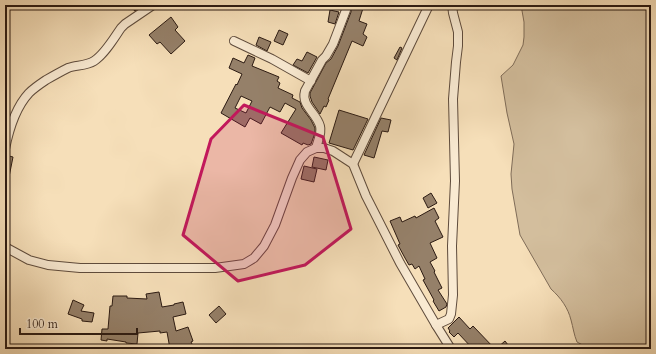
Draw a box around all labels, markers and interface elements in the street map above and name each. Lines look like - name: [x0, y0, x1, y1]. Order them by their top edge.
- scale bar: [20, 310, 137, 336]
- text: 100 m: [26, 316, 59, 332]

